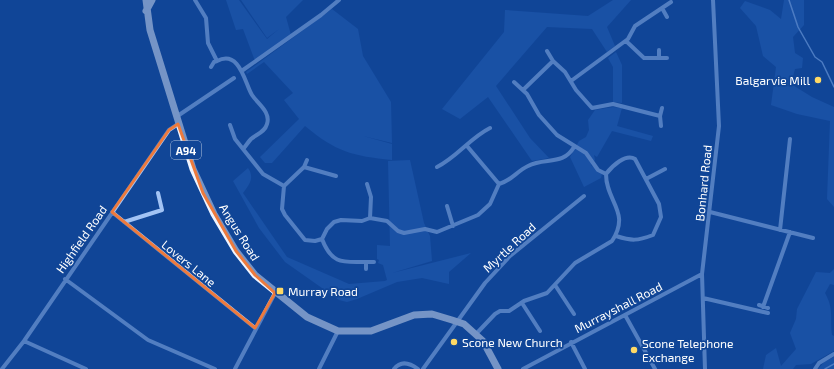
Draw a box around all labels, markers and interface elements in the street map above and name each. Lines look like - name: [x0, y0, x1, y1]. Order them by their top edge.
- place label: Balgarvie Mill: [735, 73, 810, 87]
- marker: Balgarvie Mill: [813, 75, 823, 85]
- road number: A94: [171, 141, 201, 159]
- street label: Bonhard Road: [692, 144, 714, 222]
- street label: Angus Road: [217, 201, 263, 263]
- street label: Highfield Road: [53, 203, 109, 275]
- street label: Myrtle Road: [480, 219, 538, 275]
- street label: Lovers Lane: [159, 237, 219, 289]
- street label: Murrayshall Road: [572, 279, 664, 335]
- place label: Murray Road: [288, 284, 358, 298]
- marker: Murray Road: [275, 286, 285, 296]
- place label: Scone New Church: [462, 335, 563, 349]
- place label: Scone Telephone Exchange: [642, 336, 733, 364]
- marker: Scone New Church: [449, 337, 459, 347]
- marker: Scone Telephone Exchange: [629, 345, 639, 355]

